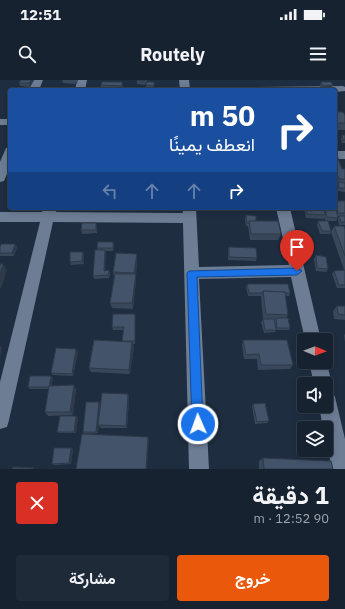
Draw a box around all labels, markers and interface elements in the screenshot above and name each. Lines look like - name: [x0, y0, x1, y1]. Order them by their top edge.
- text: 12:51: [20, 5, 61, 24]
- icon: search: [16, 43, 38, 65]
- text: Routely: [140, 43, 205, 66]
- icon: menu: [307, 43, 329, 65]
- text: 50 m: [190, 97, 255, 134]
- icon: right: [269, 104, 321, 156]
- text: انعطف يمينًا: [169, 133, 255, 156]
- icon: left: [99, 180, 121, 202]
- icon: ahead: [141, 180, 163, 202]
- icon: ahead: [183, 180, 205, 202]
- icon: right: [225, 180, 247, 202]
- pin: [280, 230, 314, 271]
- icon: arrive: [286, 236, 308, 258]
- north arrow: [297, 333, 333, 369]
- map controls: [297, 333, 333, 457]
- button: sound: [297, 377, 333, 413]
- position arrow: [177, 403, 219, 445]
- button: layers: [297, 421, 333, 457]
- text: 1 دقيقة: [252, 479, 329, 511]
- button: close: [16, 482, 58, 524]
- text: 90 m · 12:52: [254, 510, 329, 527]
- button: مشاركة: [16, 555, 169, 601]
- button: خروج: [177, 555, 329, 601]

